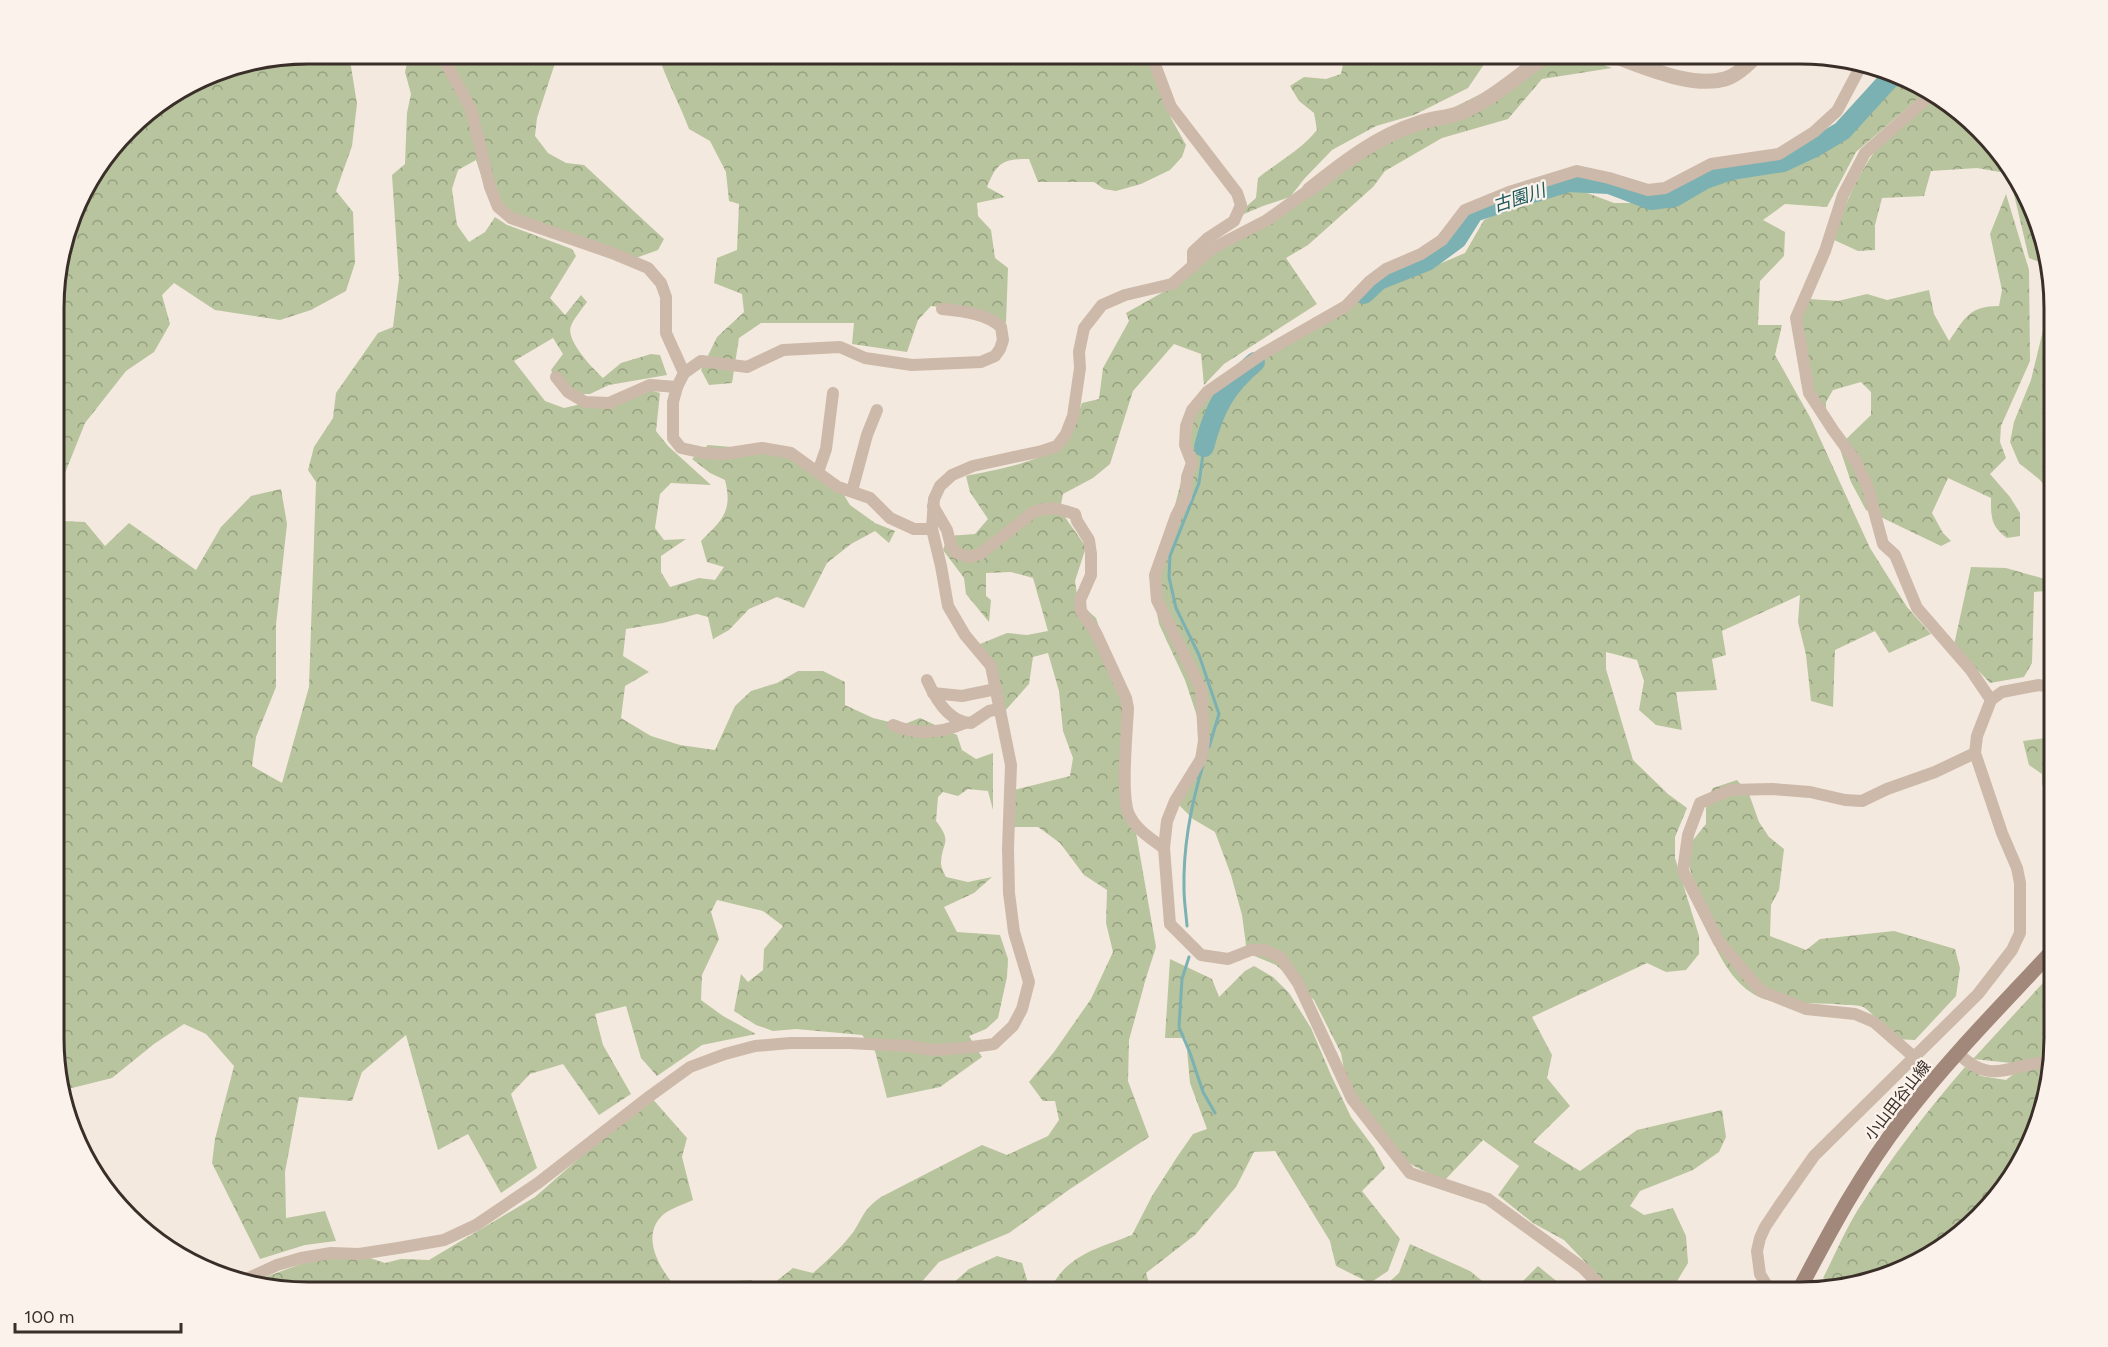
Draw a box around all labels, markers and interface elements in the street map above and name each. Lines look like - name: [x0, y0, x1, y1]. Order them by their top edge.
- water label: 古園川: [1490, 179, 1550, 217]
- street label: 小山田谷山線: [1860, 1057, 1934, 1144]
- scale bar: [15, 1296, 182, 1334]
- text: 100 m: [24, 1306, 74, 1328]

